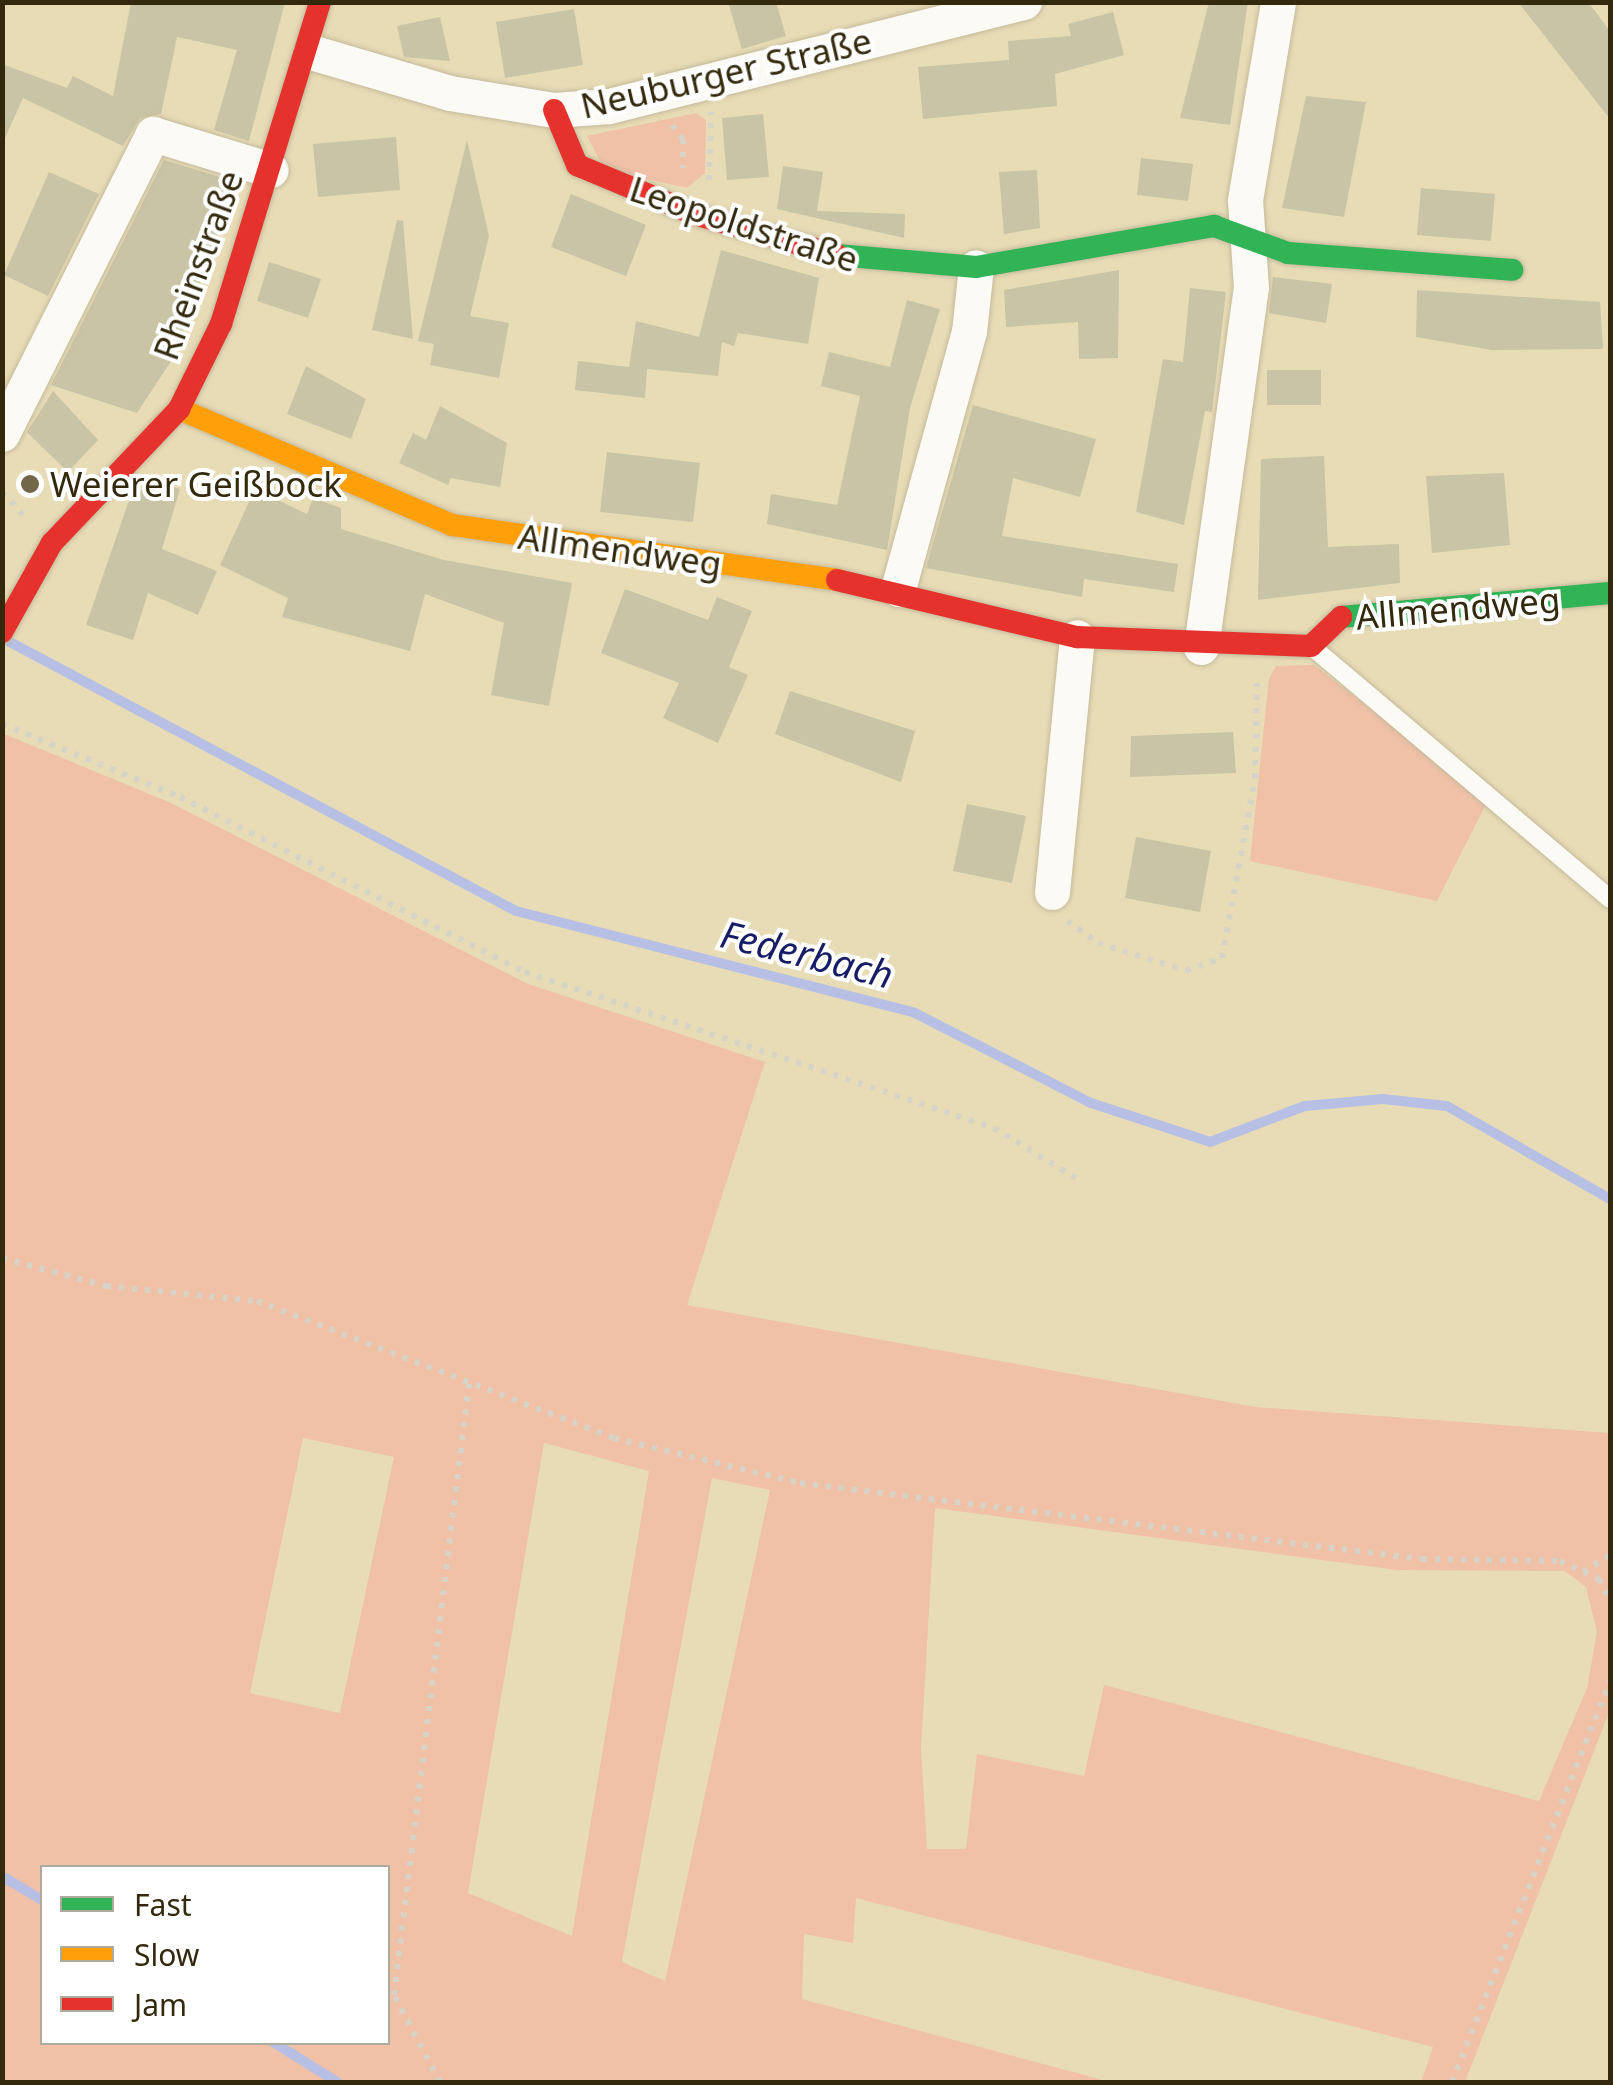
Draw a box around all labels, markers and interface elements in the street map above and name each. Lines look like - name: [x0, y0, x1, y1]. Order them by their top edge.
- street label: Neuburger Straße: [577, 19, 875, 127]
- street label: Rheinstraße: [144, 165, 252, 365]
- street label: Leopoldstraße: [625, 167, 863, 281]
- place label: Weierer Geißbock: [50, 463, 342, 505]
- marker: Weierer Geißbock: [19, 473, 41, 495]
- street label: Allmendweg: [516, 515, 724, 585]
- street label: Allmendweg: [1354, 578, 1562, 638]
- water label: Federbach: [716, 911, 898, 997]
- legend: [40, 1865, 390, 2045]
- text: Fast: [134, 1884, 192, 1925]
- text: Slow: [134, 1934, 199, 1975]
- text: Jam: [134, 1984, 187, 2025]

